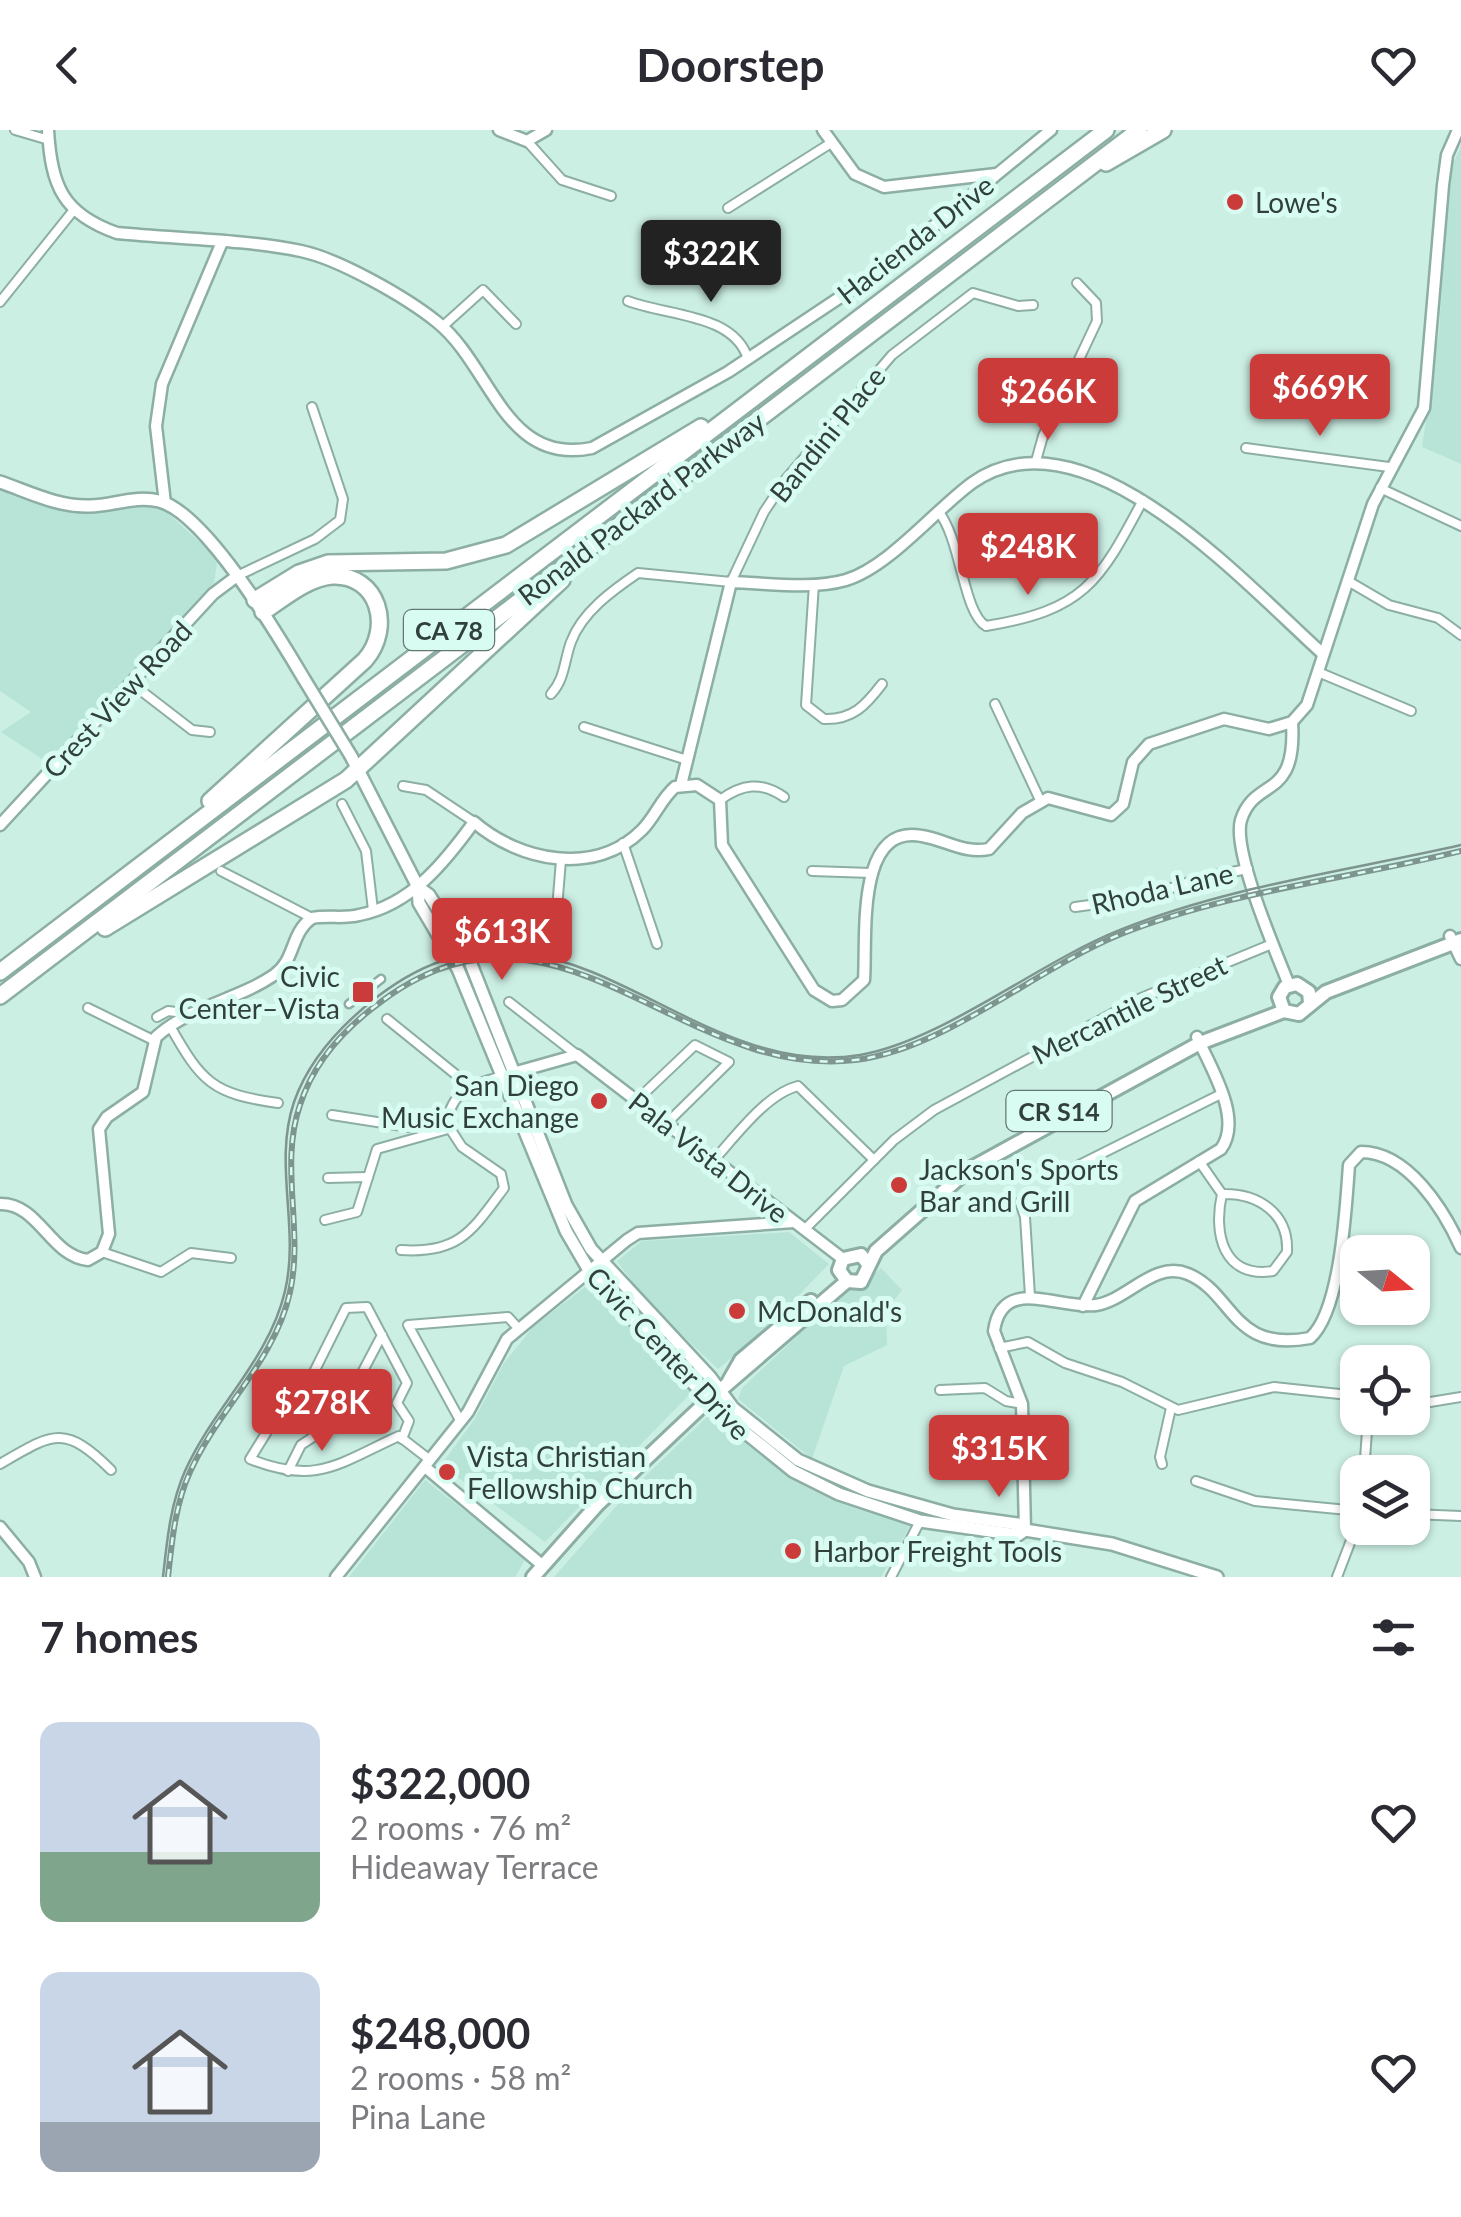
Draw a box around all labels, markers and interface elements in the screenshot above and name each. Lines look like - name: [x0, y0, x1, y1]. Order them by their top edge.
- icon: back: [40, 38, 95, 93]
- text: Doorstep: [636, 38, 825, 92]
- icon: heart: [1366, 38, 1421, 93]
- street label: Hacienda Drive: [830, 167, 1000, 311]
- place label: Lowe's: [1255, 185, 1338, 219]
- marker: Lowe's: [1224, 191, 1246, 213]
- pin: $322K: [641, 220, 781, 305]
- text: $322K: [663, 233, 759, 272]
- pin: $669K: [1250, 354, 1390, 439]
- pin: $266K: [978, 358, 1118, 443]
- street label: Bandini Place: [762, 359, 892, 509]
- text: $669K: [1272, 367, 1368, 406]
- text: $266K: [1000, 371, 1096, 410]
- street label: Ronald Packard Parkway: [511, 404, 772, 612]
- pin: $248K: [958, 513, 1098, 598]
- text: $248K: [980, 526, 1076, 565]
- road number: CA 78: [404, 610, 494, 650]
- street label: Crest View Road: [36, 613, 198, 785]
- street label: Rhoda Lane: [1088, 855, 1236, 921]
- pin: $613K: [432, 898, 572, 983]
- text: $613K: [454, 911, 550, 950]
- street label: Mercantile Street: [1026, 947, 1232, 1071]
- place label: Civic Center–Vista: [178, 959, 340, 1025]
- marker: Civic Center–Vista: [350, 979, 376, 1005]
- place label: San Diego Music Exchange: [381, 1068, 579, 1134]
- street label: Pala Vista Drive: [623, 1084, 795, 1230]
- marker: San Diego Music Exchange: [588, 1090, 610, 1112]
- road number: CR S14: [1006, 1091, 1112, 1131]
- place label: Jackson's Sports Bar and Grill: [919, 1152, 1119, 1218]
- marker: Jackson's Sports Bar and Grill: [888, 1174, 910, 1196]
- north arrow: [1340, 1235, 1430, 1325]
- map controls: [1340, 1235, 1430, 1545]
- street label: Civic Center Drive: [580, 1259, 758, 1447]
- place label: McDonald's: [757, 1294, 902, 1328]
- marker: McDonald's: [726, 1300, 748, 1322]
- button: locate: [1340, 1345, 1430, 1435]
- pin: $278K: [252, 1369, 392, 1454]
- text: $278K: [274, 1382, 370, 1421]
- pin: $315K: [929, 1415, 1069, 1500]
- text: $315K: [951, 1428, 1047, 1467]
- place label: Vista Christian Fellowship Church: [467, 1439, 693, 1505]
- button: layers: [1340, 1455, 1430, 1545]
- marker: Vista Christian Fellowship Church: [436, 1461, 458, 1483]
- place label: Harbor Freight Tools: [813, 1534, 1062, 1568]
- marker: Harbor Freight Tools: [782, 1540, 804, 1562]
- icon: filters: [1366, 1610, 1421, 1665]
- text: 7 homes: [40, 1612, 198, 1662]
- text: $322,000: [350, 1758, 530, 1808]
- icon: home: [120, 1762, 240, 1882]
- icon: heart: [1366, 1795, 1421, 1850]
- text: 2 rooms · 76 m²: [350, 1808, 571, 1847]
- text: Hideaway Terrace: [350, 1847, 599, 1886]
- text: $248,000: [350, 2008, 530, 2058]
- icon: home: [120, 2012, 240, 2132]
- icon: heart: [1366, 2045, 1421, 2100]
- text: 2 rooms · 58 m²: [350, 2058, 571, 2097]
- text: Pina Lane: [350, 2097, 486, 2136]

